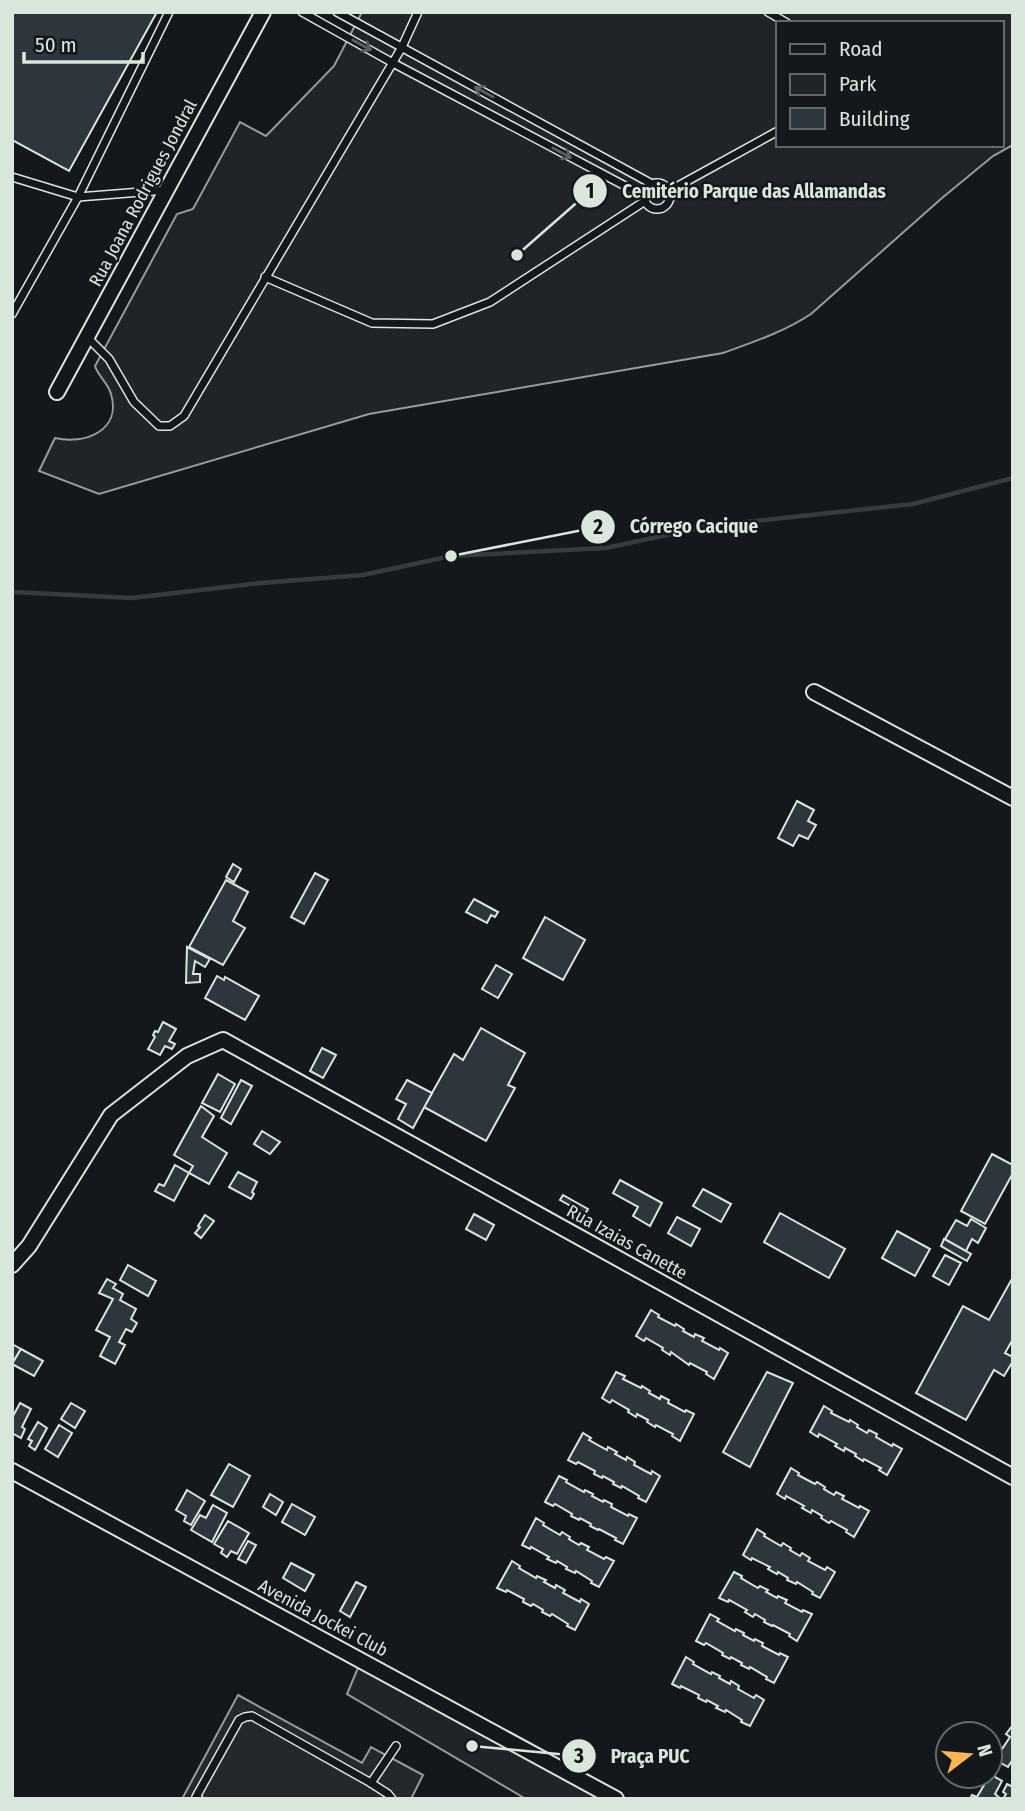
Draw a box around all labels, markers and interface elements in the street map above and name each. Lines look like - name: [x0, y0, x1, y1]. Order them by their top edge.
- scale bar: [24, 21, 144, 65]
- legend: [776, 21, 1004, 147]
- text: 50 m: [35, 32, 77, 58]
- text: Road: [839, 36, 883, 62]
- one-way arrow: [351, 39, 371, 53]
- text: Park: [839, 71, 877, 97]
- one-way arrow: [475, 85, 495, 99]
- street label: Rua Joana Rodrigues Jondral: [84, 96, 202, 290]
- text: Building: [839, 106, 910, 132]
- one-way arrow: [551, 147, 572, 160]
- callout: Cemitério Parque das Allamandas: [573, 171, 899, 211]
- text: 1: [586, 178, 594, 204]
- text: Cemitério Parque das Allamandas: [622, 180, 886, 203]
- callout: Córrego Cacique: [580, 507, 772, 547]
- text: 2: [592, 514, 603, 540]
- text: Córrego Cacique: [630, 515, 758, 538]
- street label: Rua Izaias Canette: [563, 1200, 691, 1284]
- street label: Avenida Jockei Club: [254, 1575, 392, 1661]
- north arrow: [934, 1720, 1004, 1790]
- callout: Praça PUC: [562, 1736, 704, 1776]
- text: N: [972, 1742, 997, 1759]
- text: 3: [573, 1743, 584, 1769]
- text: Praça PUC: [611, 1745, 689, 1768]

